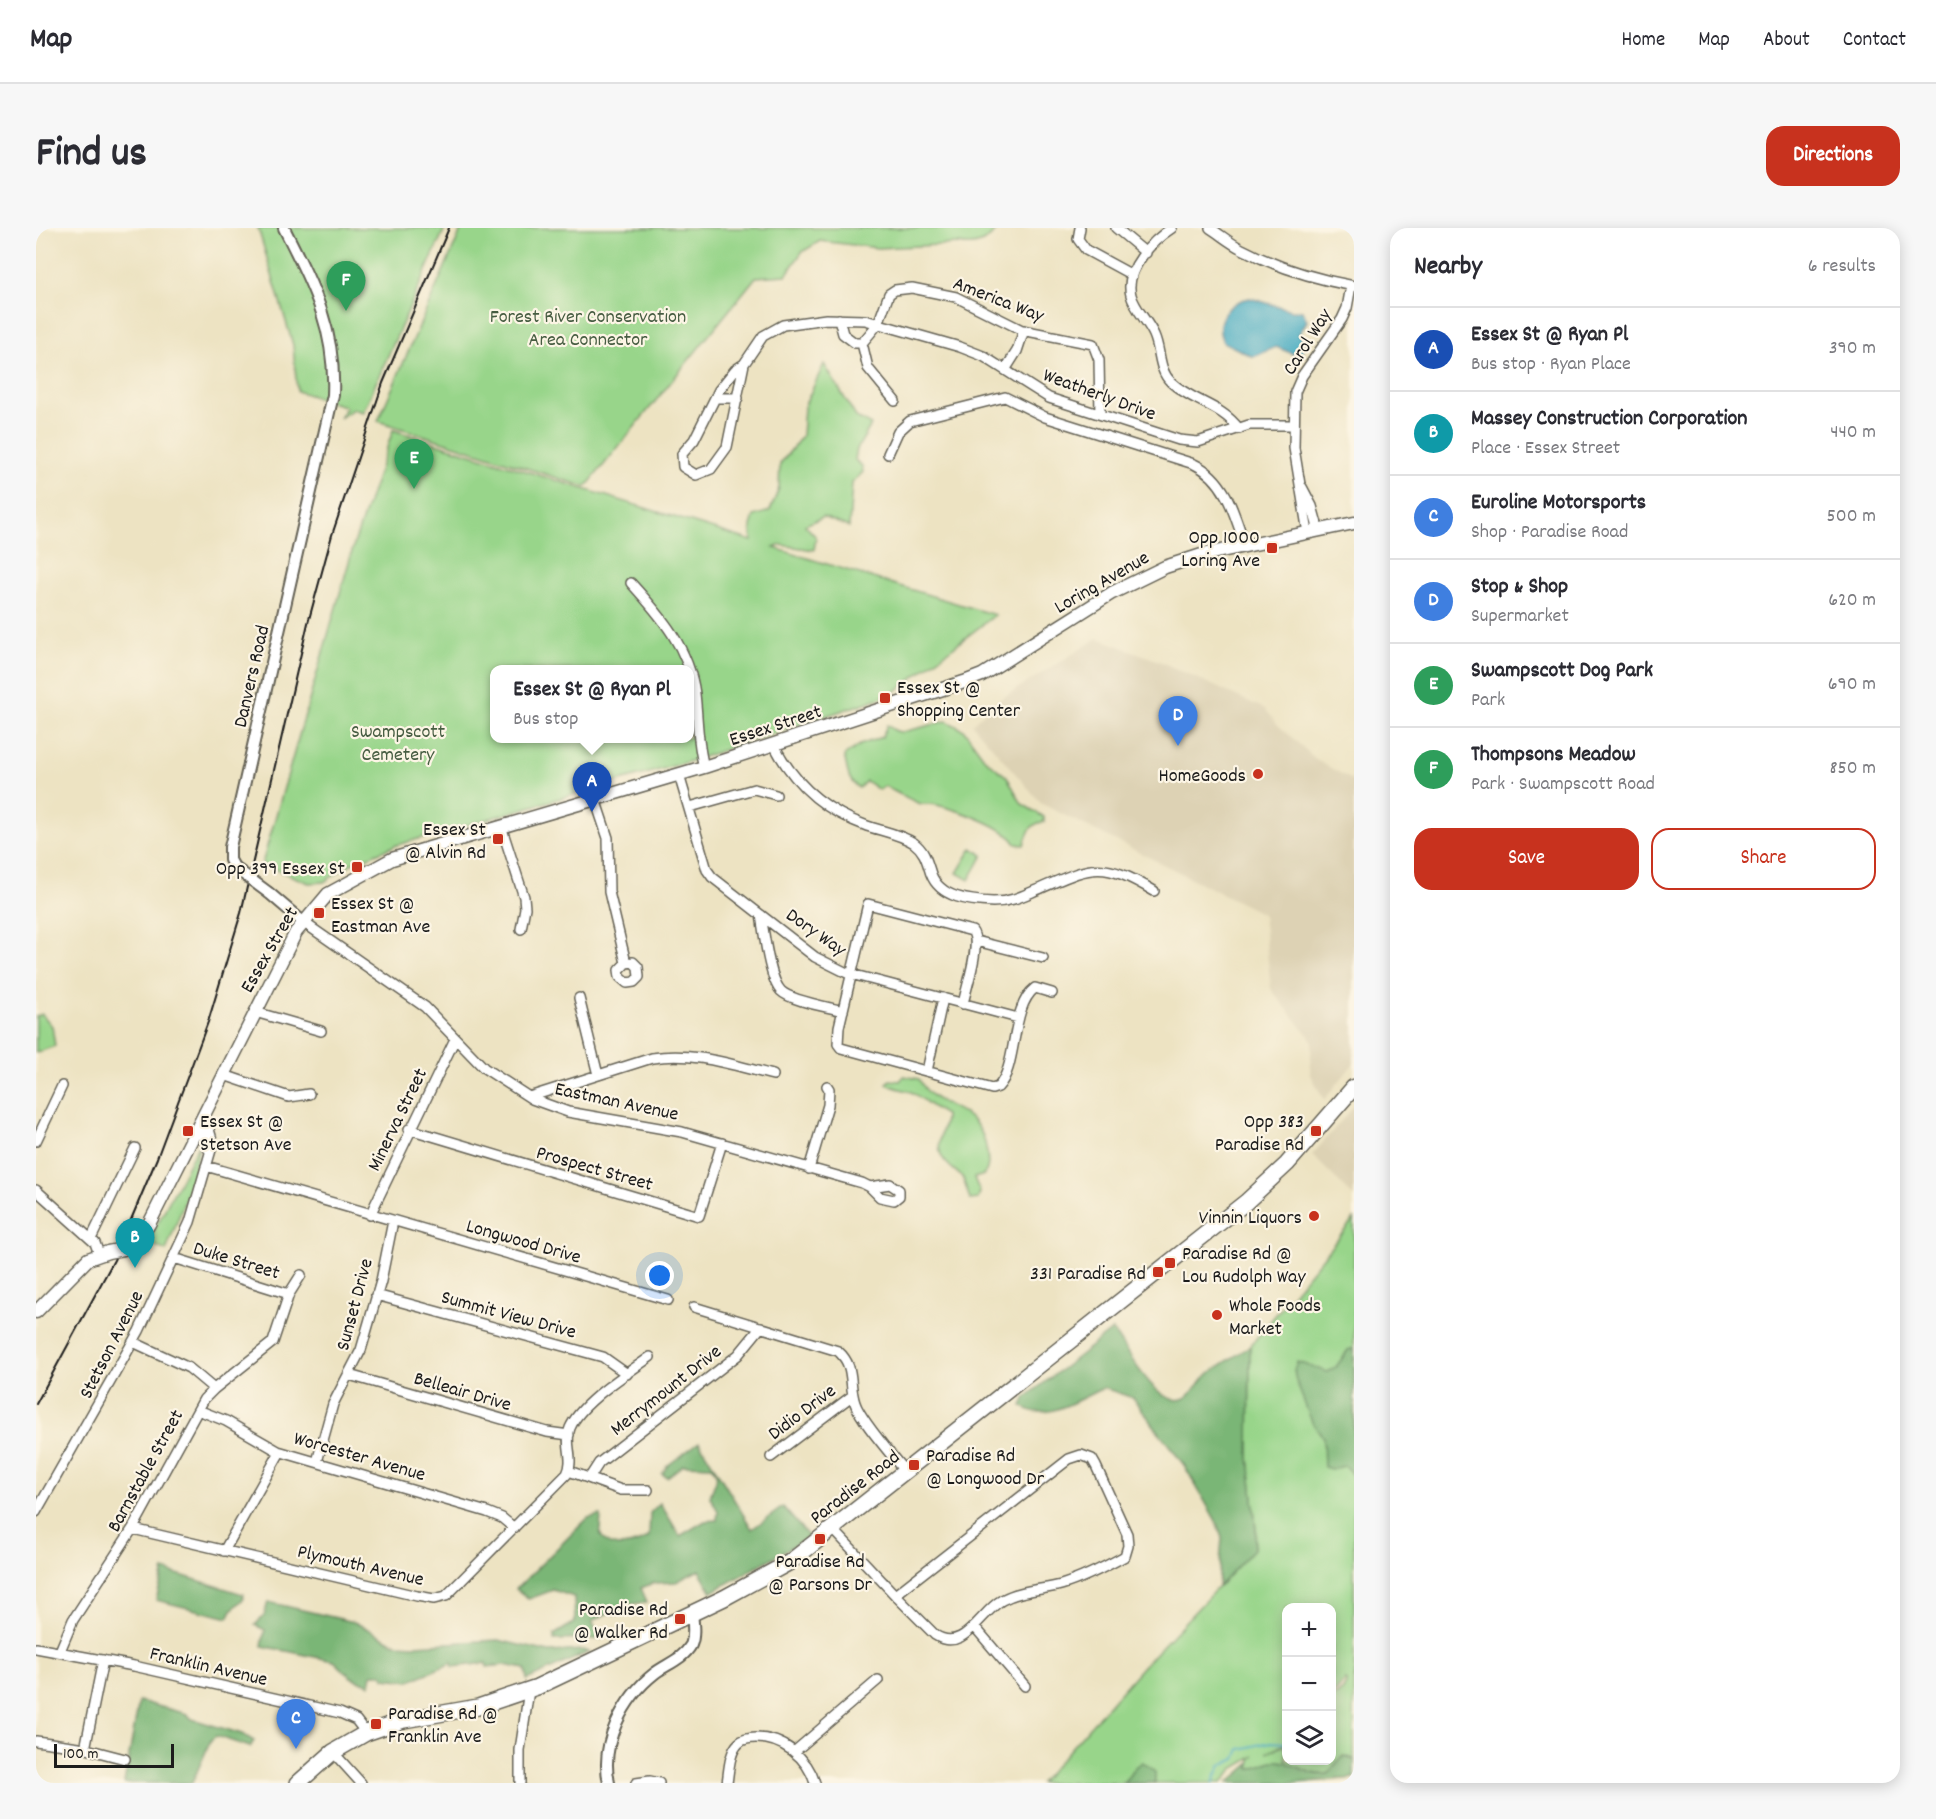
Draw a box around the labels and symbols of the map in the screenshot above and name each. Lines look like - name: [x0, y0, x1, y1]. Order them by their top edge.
- pin: F: [326, 262, 366, 311]
- street label: America Way: [948, 271, 1048, 331]
- street label: Carol Way: [1277, 303, 1340, 381]
- park label: Forest River Conservation Area Connector: [490, 304, 686, 355]
- street label: Weatherly Drive: [1039, 362, 1160, 429]
- pin: E: [394, 440, 434, 489]
- place label: Opp 1000 Loring Ave: [1181, 525, 1260, 576]
- marker: Opp 1000 Loring Ave: [1265, 541, 1279, 555]
- street label: Loring Avenue: [1050, 545, 1155, 622]
- street label: Danvers Road: [228, 623, 278, 730]
- place label: Essex St @ Shopping Center: [897, 675, 1021, 726]
- marker: Essex St @ Shopping Center: [878, 691, 892, 705]
- pin: D: [1158, 696, 1198, 746]
- street label: Essex Street: [726, 699, 826, 755]
- park label: Swampscott Cemetery: [351, 719, 445, 770]
- pin: A: [572, 762, 612, 812]
- place label: HomeGoods: [1159, 763, 1246, 791]
- marker: HomeGoods: [1251, 767, 1265, 781]
- place label: Essex St @ Alvin Rd: [405, 817, 486, 868]
- marker: Essex St @ Alvin Rd: [491, 832, 505, 846]
- place label: Opp 399 Essex St: [216, 856, 345, 884]
- marker: Opp 399 Essex St: [350, 860, 364, 874]
- place label: Essex St @ Eastman Ave: [331, 891, 430, 942]
- street label: Essex Street: [235, 902, 307, 999]
- street label: Dory Way: [779, 902, 852, 965]
- marker: Essex St @ Eastman Ave: [312, 906, 326, 920]
- street label: Minerva Street: [362, 1064, 436, 1177]
- street label: Eastman Avenue: [552, 1076, 681, 1130]
- place label: Essex St @ Stetson Ave: [200, 1109, 292, 1160]
- place label: Opp 383 Paradise Rd: [1215, 1109, 1304, 1160]
- marker: Essex St @ Stetson Ave: [181, 1124, 195, 1138]
- marker: Opp 383 Paradise Rd: [1309, 1124, 1323, 1138]
- street label: Prospect Street: [532, 1140, 656, 1200]
- place label: Vinnin Liquors: [1199, 1205, 1302, 1233]
- marker: Vinnin Liquors: [1307, 1209, 1321, 1223]
- street label: Longwood Drive: [462, 1213, 584, 1273]
- pin: B: [116, 1218, 154, 1268]
- street label: Duke Street: [189, 1235, 283, 1288]
- place label: Paradise Rd @ Lou Rudolph Way: [1182, 1241, 1306, 1292]
- street label: Sunset Drive: [330, 1255, 382, 1354]
- marker: Paradise Rd @ Lou Rudolph Way: [1163, 1256, 1177, 1270]
- your location: [645, 1261, 674, 1290]
- place label: 331 Paradise Rd: [1030, 1261, 1146, 1289]
- marker: 331 Paradise Rd: [1151, 1265, 1165, 1279]
- street label: Summit View Drive: [438, 1284, 579, 1347]
- street label: Stetson Avenue: [73, 1286, 152, 1404]
- place label: Whole Foods Market: [1229, 1293, 1321, 1344]
- marker: Whole Foods Market: [1210, 1308, 1224, 1322]
- street label: Merrymount Drive: [605, 1339, 729, 1444]
- street label: Belleair Drive: [410, 1366, 514, 1420]
- street label: Didio Drive: [763, 1378, 843, 1448]
- street label: Barnstable Street: [101, 1405, 192, 1538]
- street label: Worcester Avenue: [290, 1426, 429, 1490]
- place label: Paradise Rd @ Longwood Dr: [926, 1443, 1045, 1494]
- street label: Paradise Road: [805, 1444, 907, 1532]
- marker: Paradise Rd @ Longwood Dr: [907, 1458, 921, 1472]
- marker: Paradise Rd @ Parsons Dr: [813, 1532, 827, 1546]
- street label: Plymouth Avenue: [294, 1539, 427, 1595]
- place label: Paradise Rd @ Parsons Dr: [768, 1549, 872, 1600]
- place label: Paradise Rd @ Walker Rd: [574, 1597, 668, 1648]
- marker: Paradise Rd @ Walker Rd: [673, 1612, 687, 1626]
- street label: Franklin Avenue: [147, 1641, 270, 1695]
- pin: C: [276, 1700, 316, 1749]
- place label: Paradise Rd @ Franklin Ave: [388, 1701, 498, 1752]
- marker: Paradise Rd @ Franklin Ave: [369, 1717, 383, 1731]
- scale bar: [54, 1741, 174, 1768]

